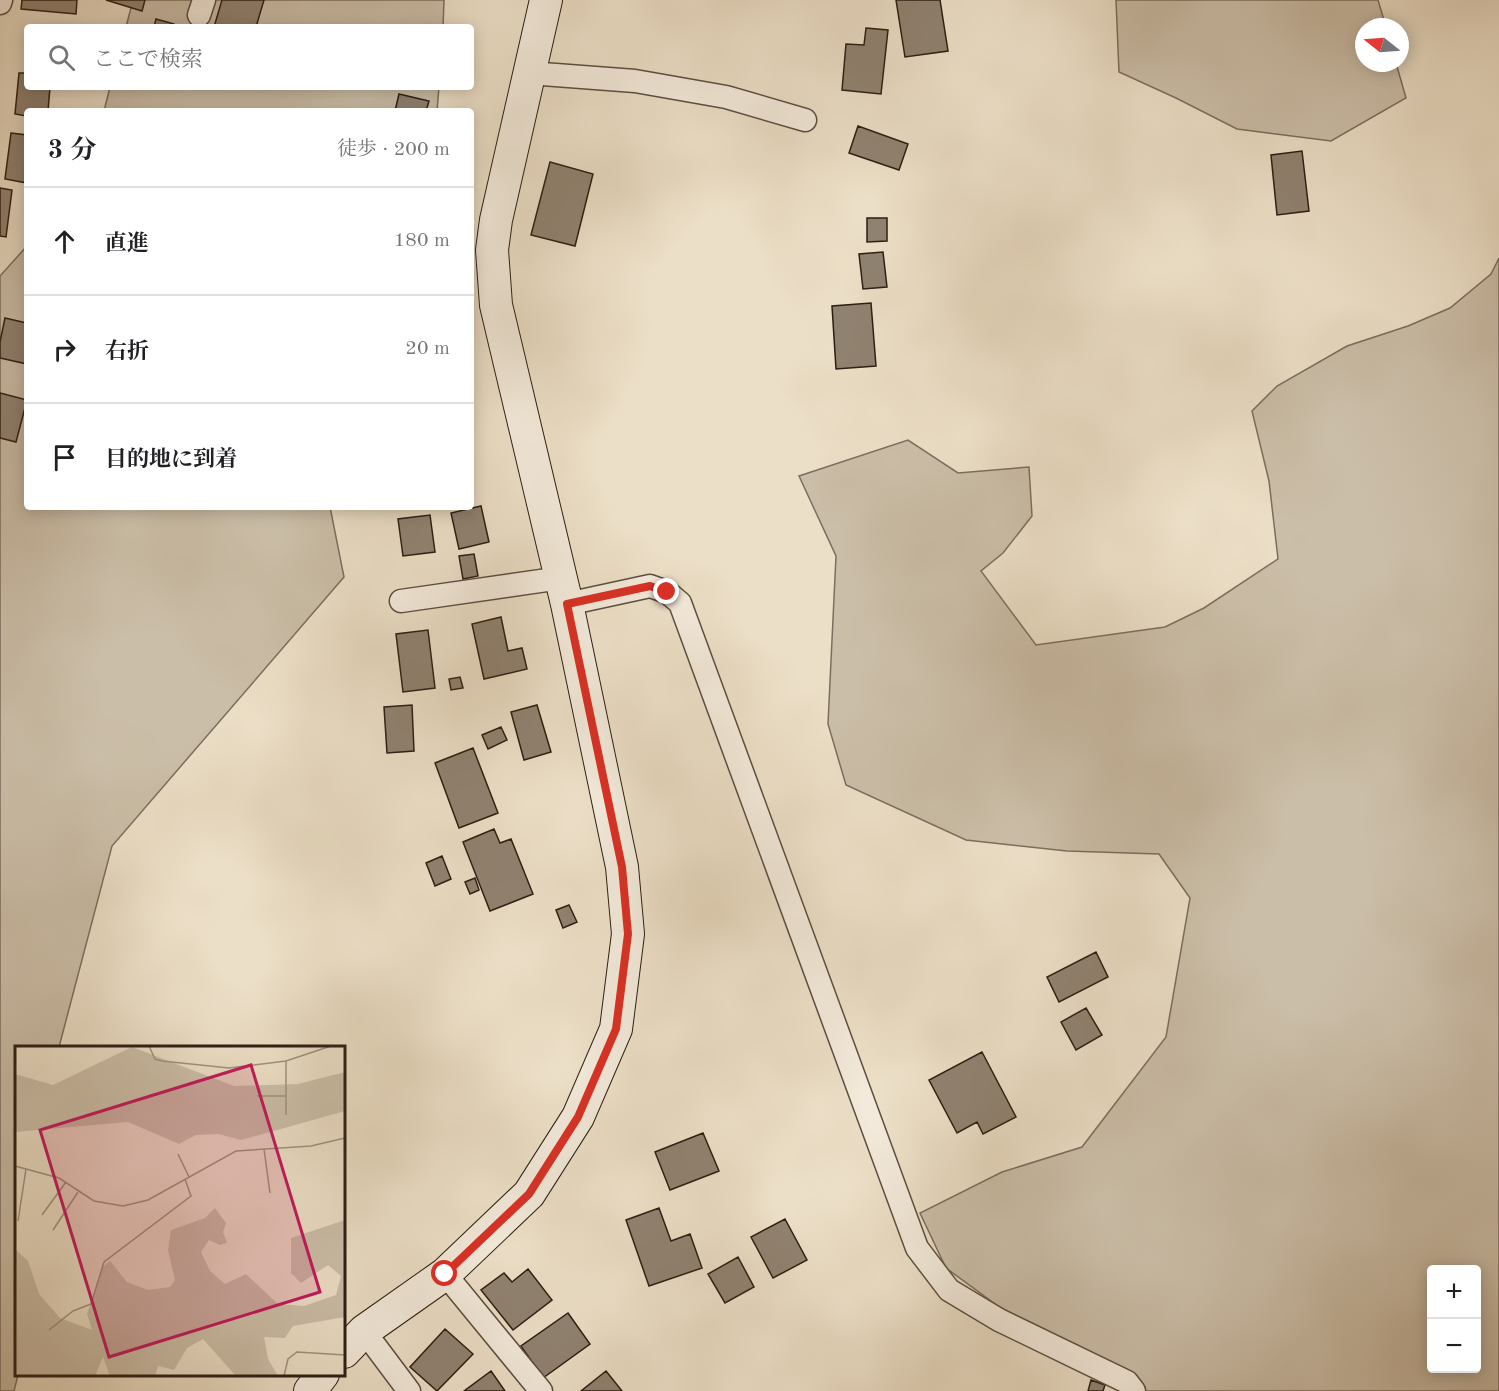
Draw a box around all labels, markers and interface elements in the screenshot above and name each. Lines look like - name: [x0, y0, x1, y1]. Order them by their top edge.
- north arrow: [1355, 18, 1409, 72]
- search box: [24, 24, 474, 90]
- icon: search: [45, 41, 78, 74]
- text: ここで検索: [93, 49, 203, 71]
- text: 3 分: [48, 138, 96, 164]
- text: 徒歩 · 200 m: [337, 140, 450, 160]
- icon: ahead: [48, 225, 81, 258]
- text: 180 m: [394, 231, 450, 251]
- text: 直進: [105, 233, 149, 255]
- icon: right: [48, 333, 81, 366]
- text: 20 m: [405, 339, 450, 359]
- text: 右折: [105, 341, 149, 363]
- icon: arrive: [48, 441, 81, 474]
- text: 目的地に到着: [105, 449, 237, 471]
- route end: [653, 578, 679, 604]
- inset map: [15, 1046, 345, 1376]
- route start: [431, 1260, 457, 1286]
- map controls: [1427, 1265, 1481, 1373]
- button: +: [1427, 1265, 1481, 1319]
- button: −: [1427, 1319, 1481, 1373]

